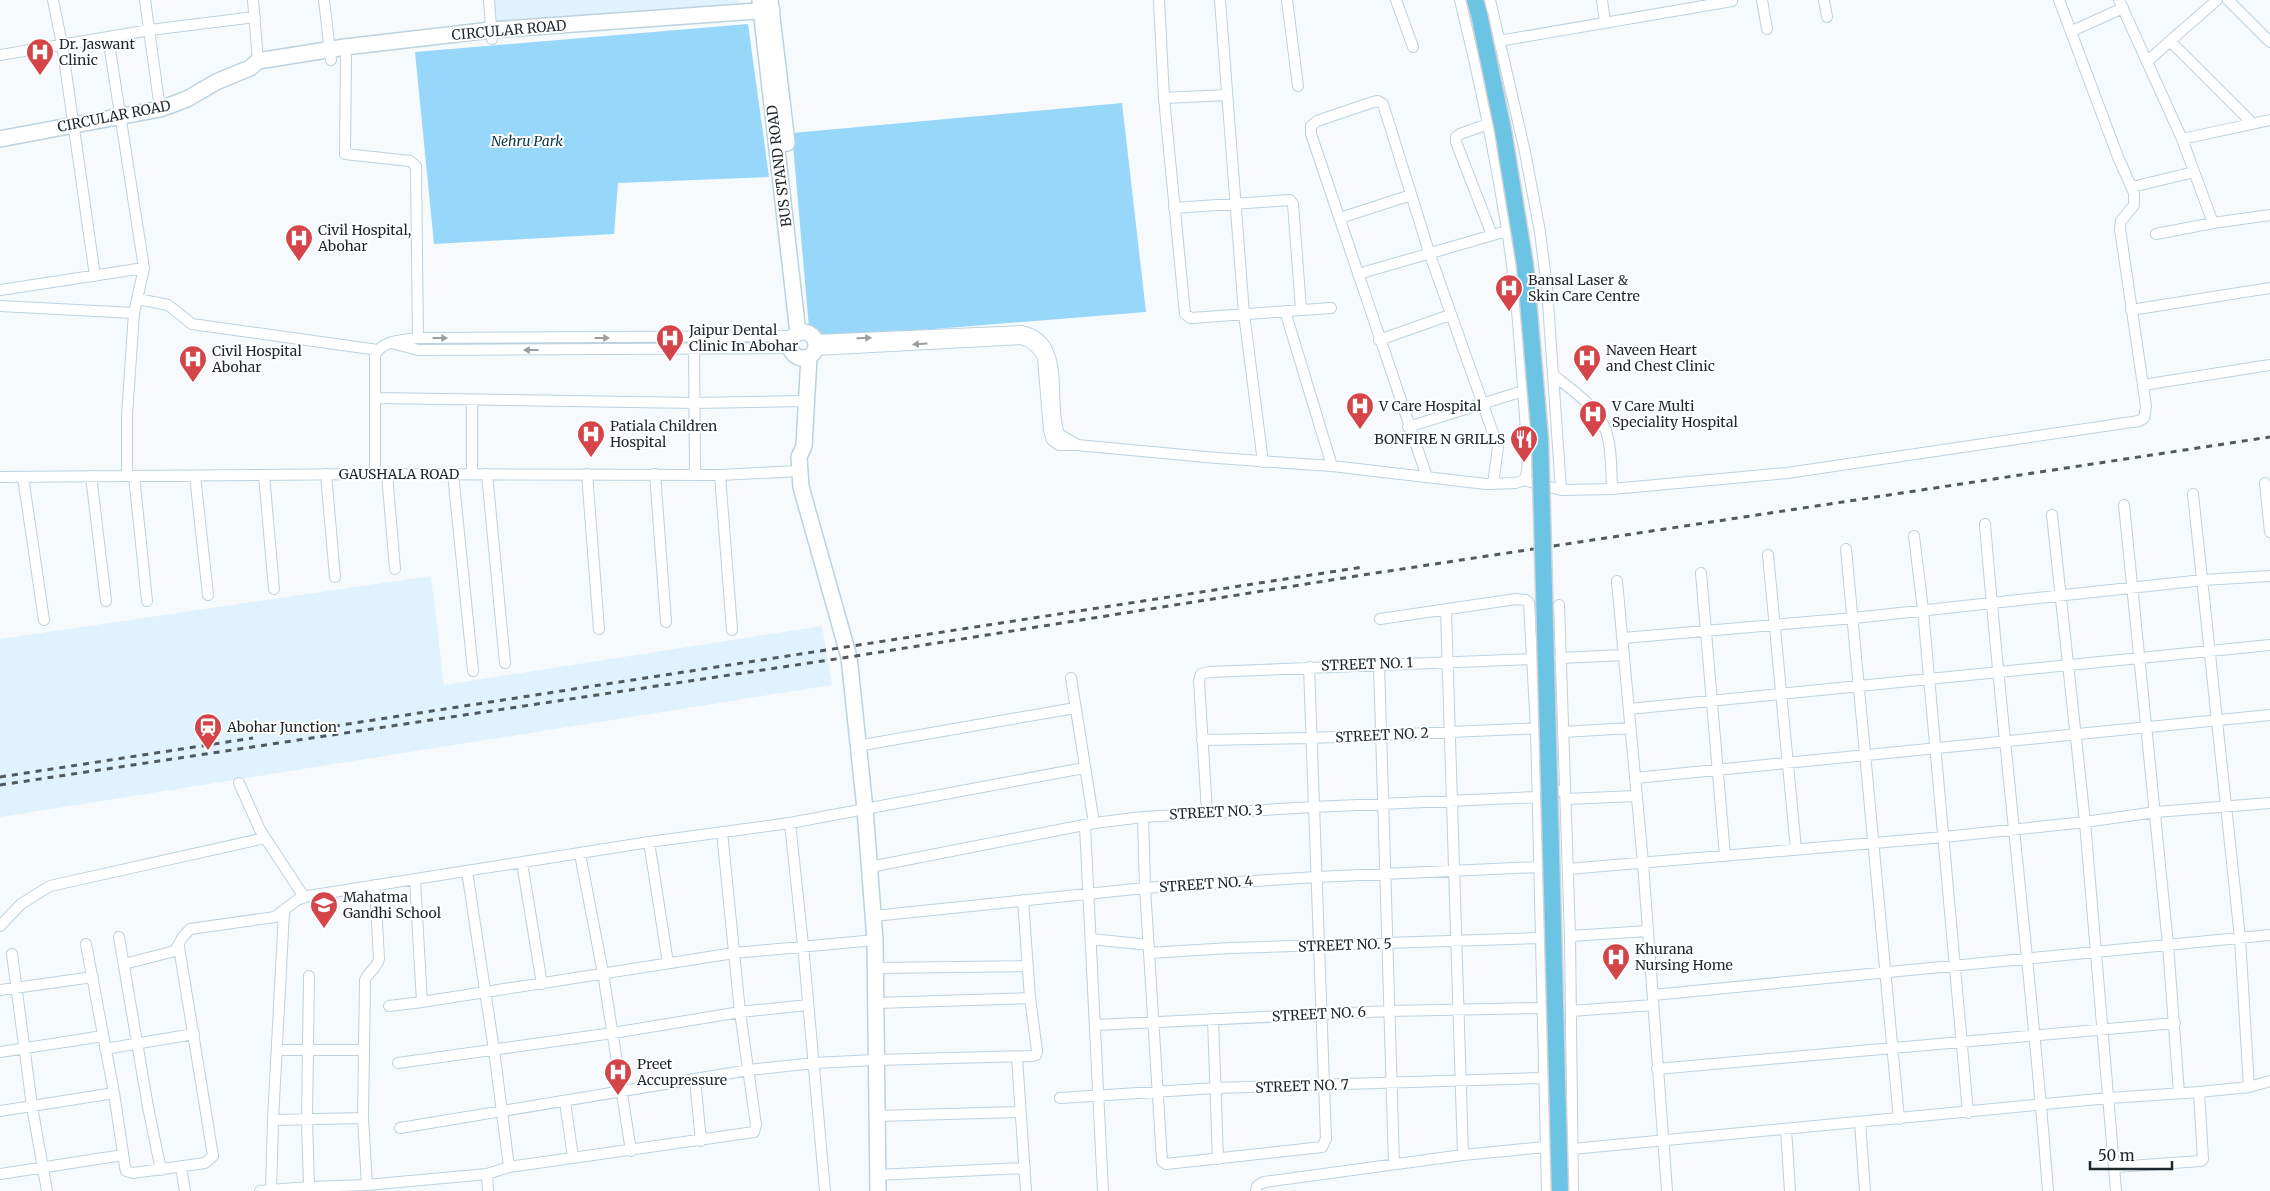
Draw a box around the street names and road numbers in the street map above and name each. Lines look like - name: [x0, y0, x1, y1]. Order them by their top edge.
- street label: CIRCULAR ROAD: [451, 16, 568, 44]
- street label: CIRCULAR ROAD: [56, 96, 173, 136]
- street label: BUS STAND ROAD: [763, 104, 795, 228]
- street label: GAUSHALA ROAD: [339, 465, 460, 483]
- street label: STREET NO. 1: [1321, 653, 1413, 675]
- street label: STREET NO. 2: [1335, 724, 1429, 746]
- street label: STREET NO. 3: [1169, 801, 1263, 823]
- street label: STREET NO. 4: [1158, 872, 1254, 896]
- street label: STREET NO. 5: [1298, 934, 1392, 956]
- street label: STREET NO. 6: [1272, 1003, 1366, 1025]
- street label: STREET NO. 7: [1255, 1075, 1349, 1097]

